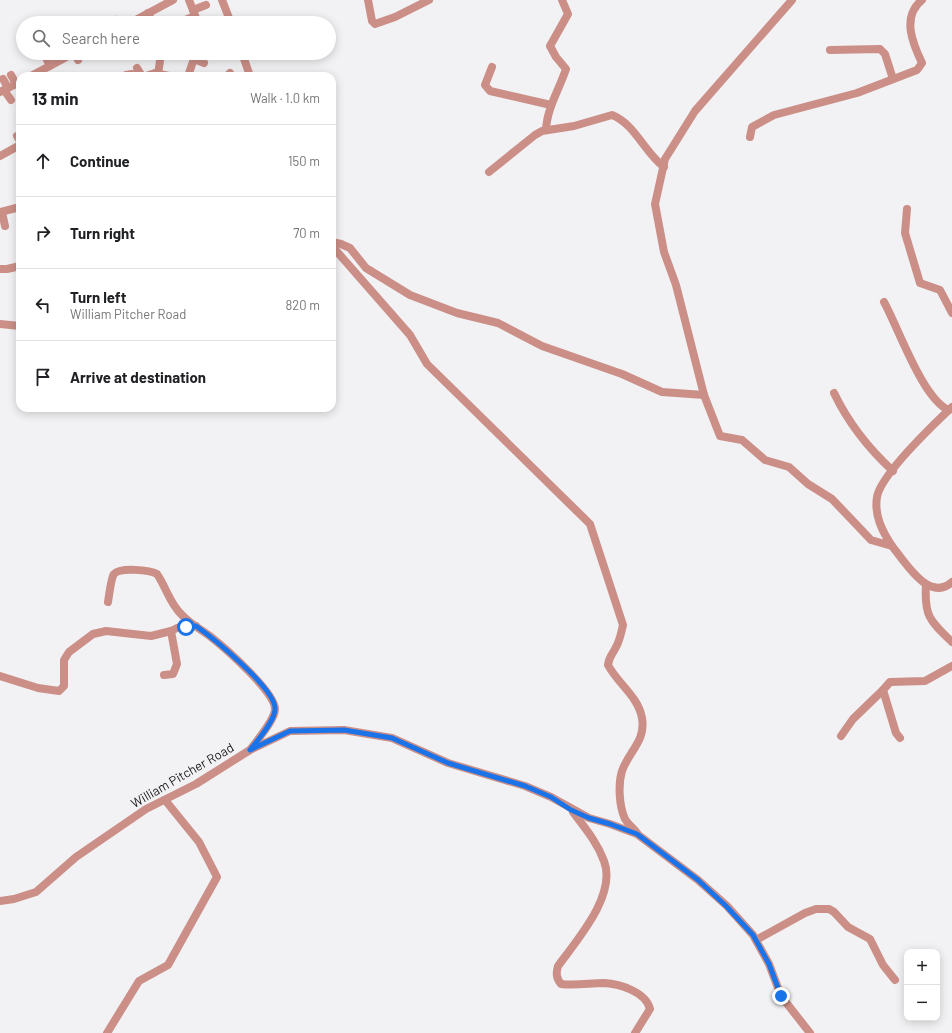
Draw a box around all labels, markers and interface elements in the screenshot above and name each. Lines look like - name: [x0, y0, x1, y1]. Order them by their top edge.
- search box: [16, 16, 336, 60]
- icon: search: [30, 27, 52, 49]
- text: Search here: [62, 29, 140, 47]
- text: 13 min: [32, 88, 78, 108]
- text: Walk · 1.0 km: [250, 90, 320, 106]
- icon: ahead: [32, 150, 54, 172]
- text: Continue: [70, 152, 130, 170]
- text: 150 m: [288, 153, 320, 169]
- icon: right: [32, 222, 54, 244]
- text: Turn right: [70, 224, 135, 242]
- text: 70 m: [293, 225, 320, 241]
- text: Turn left: [70, 288, 126, 306]
- icon: left: [32, 294, 54, 316]
- text: 820 m: [286, 297, 320, 313]
- text: William Pitcher Road: [70, 306, 186, 322]
- icon: arrive: [32, 366, 54, 388]
- text: Arrive at destination: [70, 368, 206, 386]
- route start: [177, 618, 195, 636]
- street label: William Pitcher Road: [128, 739, 236, 811]
- map controls: [904, 949, 940, 1021]
- button: +: [904, 949, 940, 985]
- button: −: [904, 985, 940, 1021]
- route end: [772, 987, 790, 1005]

